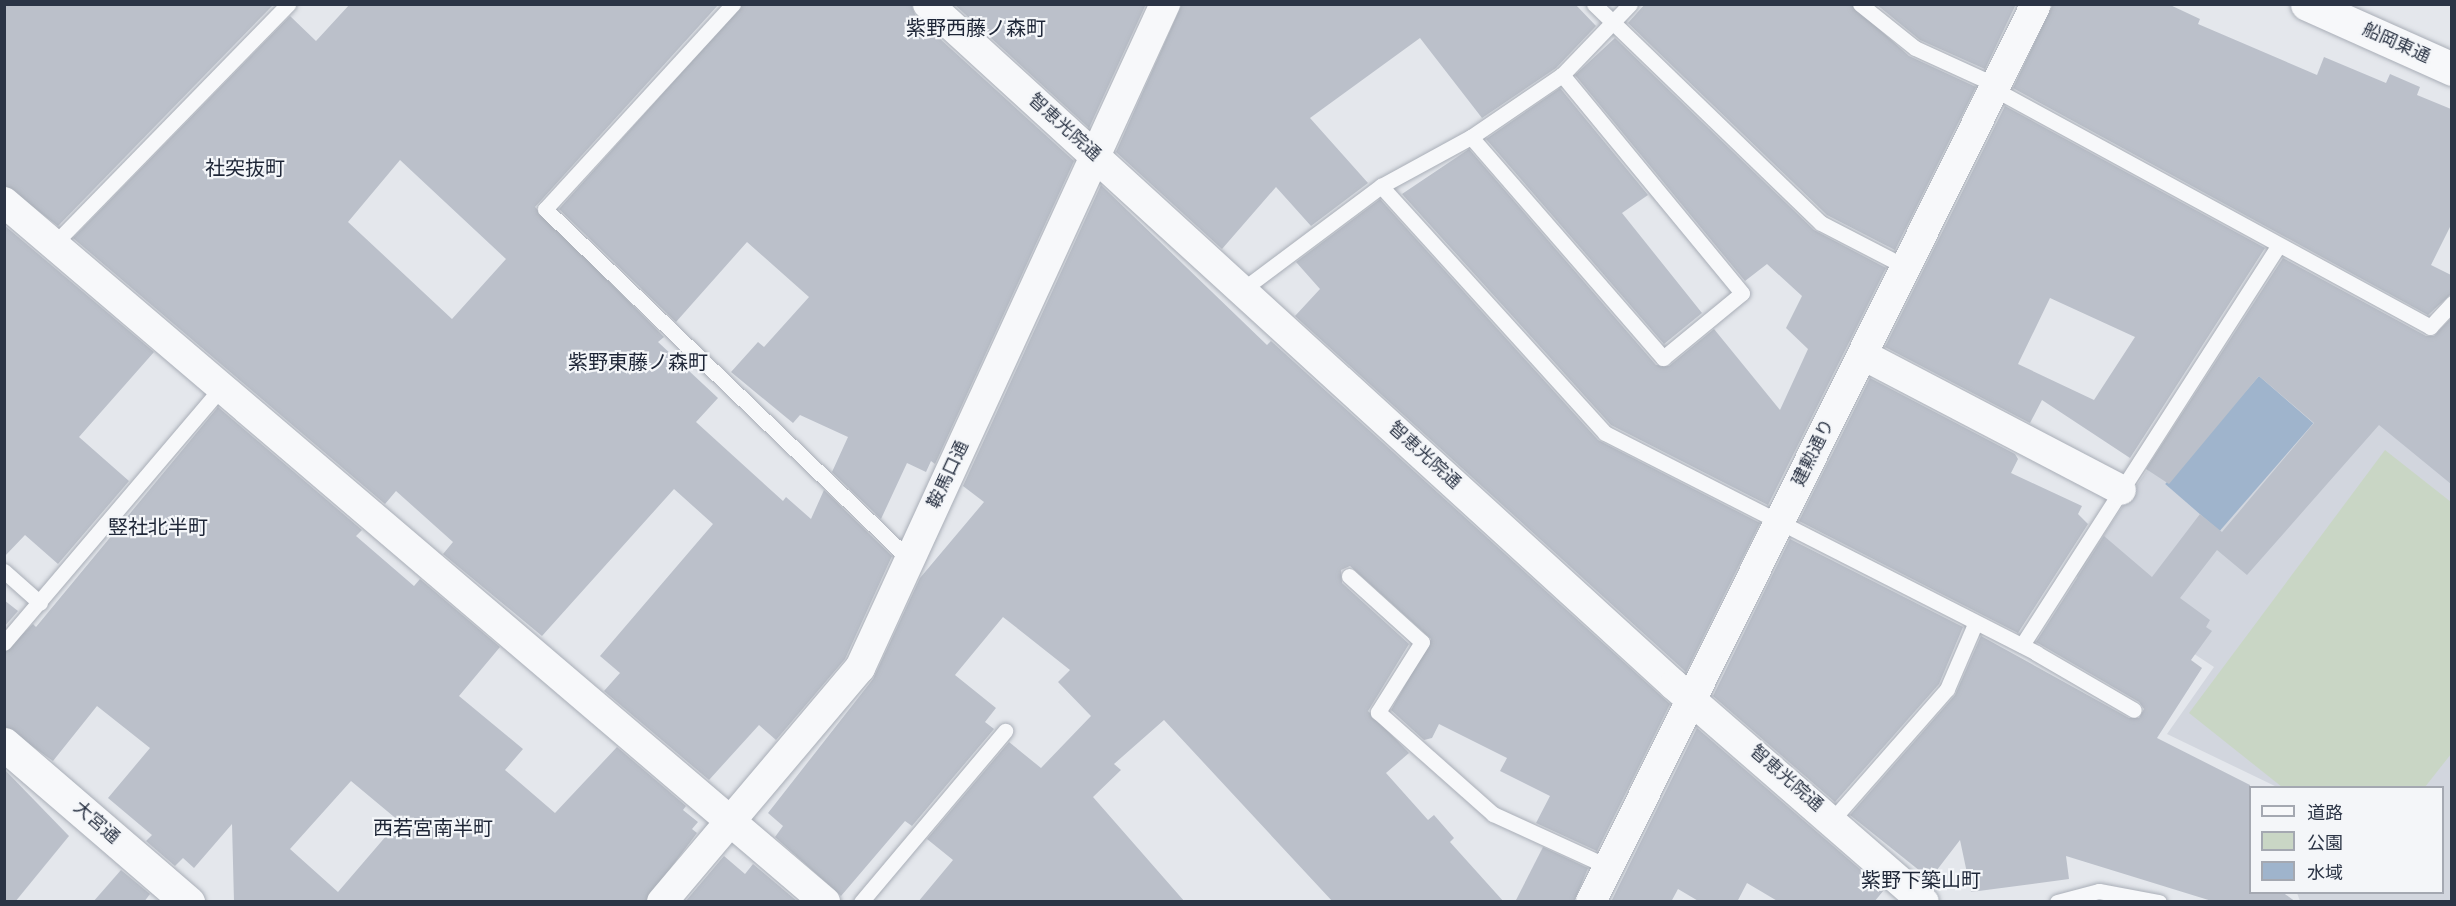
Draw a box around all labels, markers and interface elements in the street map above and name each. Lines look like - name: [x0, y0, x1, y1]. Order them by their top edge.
- district label: 紫野西藤ノ森町: [906, 17, 1046, 41]
- street label: 船岡東通: [2359, 19, 2433, 69]
- street label: 智恵光院通: [1023, 90, 1105, 166]
- district label: 社突抜町: [205, 157, 285, 181]
- district label: 紫野東藤ノ森町: [568, 351, 708, 375]
- street label: 建勲通り: [1789, 416, 1839, 490]
- street label: 智恵光院通: [1383, 418, 1465, 494]
- street label: 鞍馬口通: [924, 438, 974, 512]
- district label: 竪社北半町: [108, 516, 208, 540]
- street label: 智恵光院通: [1745, 741, 1827, 817]
- legend: [2249, 786, 2444, 894]
- street label: 大宮通: [69, 797, 123, 849]
- text: 道路: [2307, 805, 2343, 823]
- district label: 西若宮南半町: [373, 817, 493, 841]
- text: 公園: [2307, 835, 2343, 853]
- text: 水域: [2307, 865, 2343, 883]
- district label: 紫野下築山町: [1861, 869, 1981, 893]

